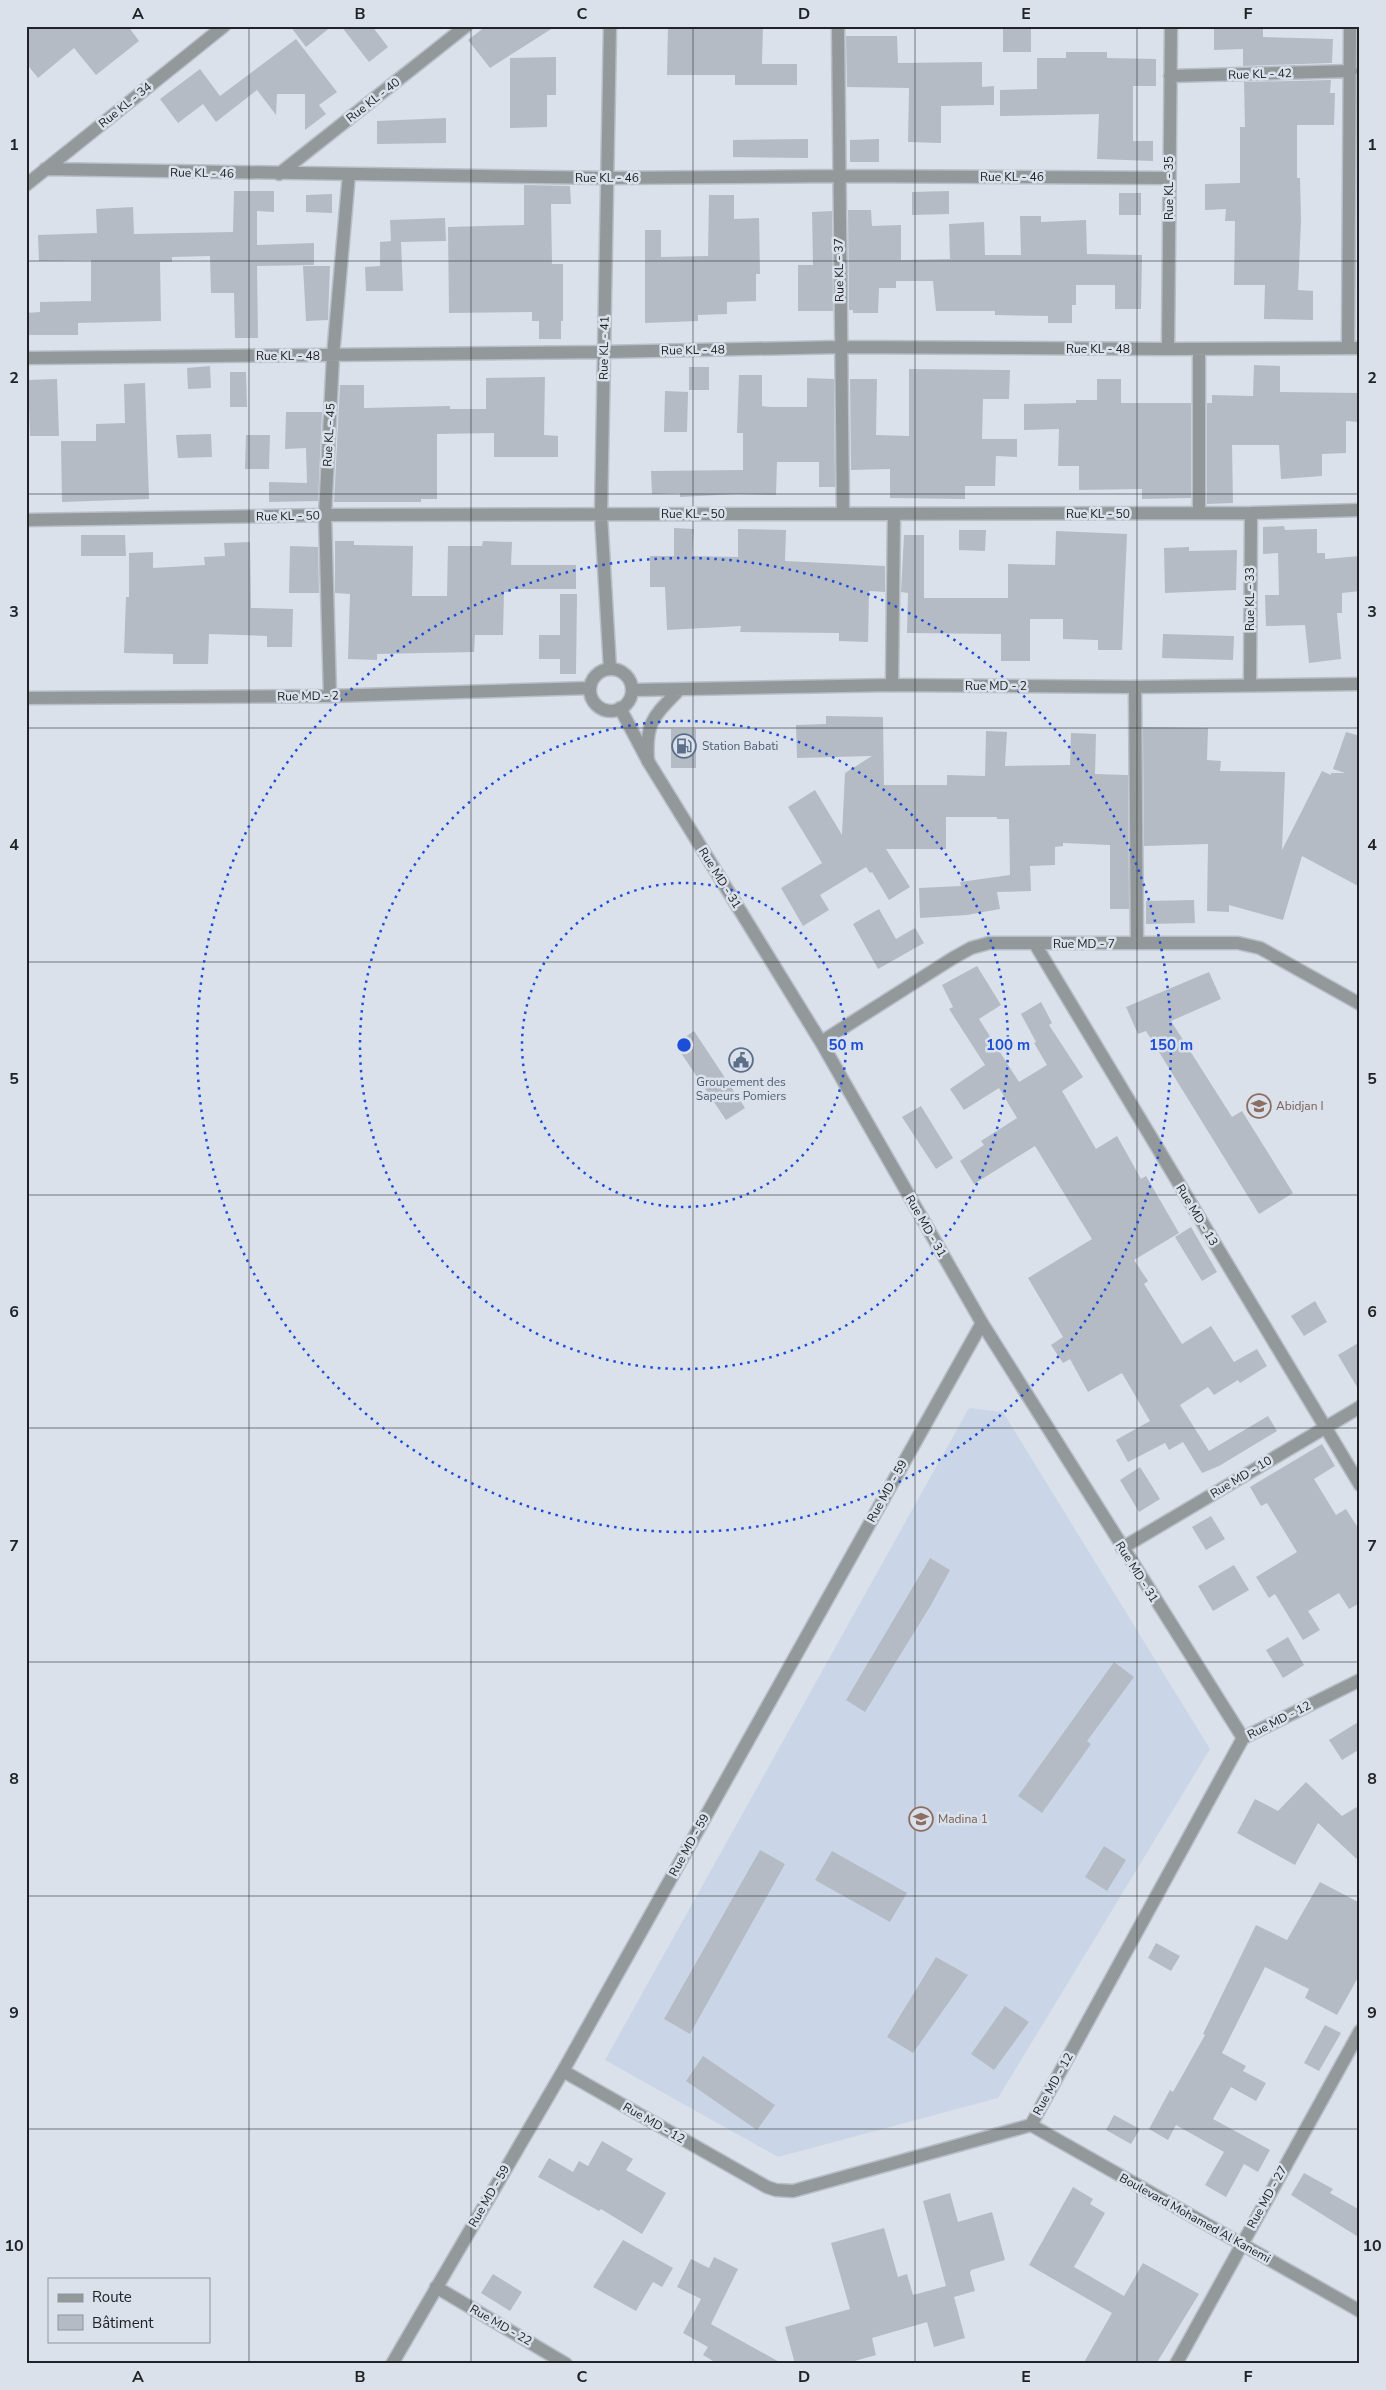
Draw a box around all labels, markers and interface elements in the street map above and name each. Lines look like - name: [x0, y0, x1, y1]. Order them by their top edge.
- text: A: [132, 3, 144, 25]
- text: B: [354, 3, 366, 25]
- text: C: [577, 3, 588, 25]
- text: D: [798, 3, 810, 25]
- text: E: [1021, 3, 1031, 25]
- text: F: [1244, 3, 1253, 25]
- street label: Rue KL - 42: [1228, 65, 1292, 83]
- street label: Rue KL - 40: [343, 74, 403, 126]
- street label: Rue KL - 34: [95, 79, 155, 131]
- text: 1: [9, 134, 19, 156]
- text: 1: [1367, 134, 1377, 156]
- street label: Rue KL - 35: [1161, 156, 1177, 220]
- street label: Rue KL - 46: [170, 164, 234, 182]
- street label: Rue KL - 46: [980, 169, 1044, 185]
- street label: Rue KL - 46: [575, 170, 639, 186]
- street label: Rue KL - 37: [830, 238, 848, 302]
- street label: Rue KL - 41: [595, 316, 613, 380]
- street label: Rue KL - 48: [661, 341, 725, 359]
- street label: Rue KL - 48: [1066, 341, 1130, 357]
- street label: Rue KL - 48: [256, 348, 320, 364]
- text: 2: [9, 367, 19, 389]
- text: 2: [1367, 367, 1377, 389]
- street label: Rue KL - 45: [319, 403, 339, 467]
- street label: Rue KL - 50: [661, 506, 725, 522]
- street label: Rue KL - 50: [1066, 506, 1130, 522]
- street label: Rue KL - 50: [256, 507, 320, 525]
- street label: Rue KL - 33: [1242, 567, 1258, 631]
- text: 3: [9, 601, 19, 623]
- text: 3: [1367, 601, 1377, 623]
- street label: Rue MD - 2: [965, 678, 1027, 694]
- street label: Rue MD - 2: [277, 687, 339, 705]
- fuel station icon: Station Babati: [671, 733, 697, 759]
- place label: Station Babati: [702, 738, 778, 754]
- text: 4: [9, 834, 19, 856]
- text: 4: [1367, 834, 1377, 856]
- street label: Rue MD - 31: [695, 844, 745, 912]
- street label: Rue MD - 7: [1053, 936, 1115, 952]
- text: 50 m: [828, 1035, 864, 1055]
- text: 100 m: [986, 1035, 1030, 1055]
- text: 150 m: [1149, 1035, 1193, 1055]
- centre of rings: [675, 1036, 693, 1054]
- public building icon: Groupement des Sapeurs Pomiers: [728, 1047, 754, 1073]
- text: 5: [9, 1068, 19, 1090]
- text: 5: [1367, 1068, 1377, 1090]
- place label: Groupement des Sapeurs Pomiers: [696, 1074, 786, 1104]
- school or university icon: Abidjan I: [1246, 1093, 1272, 1119]
- place label: Abidjan I: [1276, 1098, 1324, 1114]
- street label: Rue MD - 13: [1172, 1181, 1222, 1249]
- street label: Rue MD - 31: [902, 1192, 950, 1260]
- text: 6: [9, 1301, 19, 1323]
- text: 6: [1367, 1301, 1377, 1323]
- street label: Rue MD - 10: [1207, 1452, 1275, 1502]
- street label: Rue MD - 59: [863, 1457, 911, 1525]
- text: 7: [9, 1535, 19, 1557]
- text: 7: [1367, 1535, 1377, 1557]
- street label: Rue MD - 31: [1112, 1538, 1162, 1606]
- street label: Rue MD - 12: [1245, 1697, 1313, 1743]
- text: 8: [9, 1768, 19, 1790]
- text: 8: [1367, 1768, 1377, 1790]
- school or university icon: Madina 1: [908, 1806, 934, 1832]
- street label: Rue MD - 59: [665, 1811, 713, 1879]
- place label: Madina 1: [938, 1811, 988, 1827]
- text: 9: [9, 2002, 19, 2024]
- text: 9: [1367, 2002, 1377, 2024]
- street label: Rue MD - 12: [1029, 2050, 1077, 2118]
- street label: Rue MD - 12: [620, 2099, 688, 2147]
- street label: Rue MD - 59: [465, 2162, 513, 2230]
- street label: Rue MD - 27: [1243, 2163, 1291, 2231]
- street label: Boulevard Mohamed Al Kanemi: [1117, 2170, 1273, 2266]
- text: 10: [4, 2235, 24, 2257]
- text: 10: [1362, 2235, 1382, 2257]
- legend: [48, 2278, 210, 2342]
- text: Route: [92, 2287, 132, 2307]
- street label: Rue MD - 22: [467, 2301, 535, 2349]
- text: Bâtiment: [92, 2313, 154, 2333]
- text: A: [132, 2366, 144, 2388]
- text: B: [354, 2366, 366, 2388]
- text: C: [577, 2366, 588, 2388]
- text: D: [798, 2366, 810, 2388]
- text: E: [1021, 2366, 1031, 2388]
- text: F: [1244, 2366, 1253, 2388]

